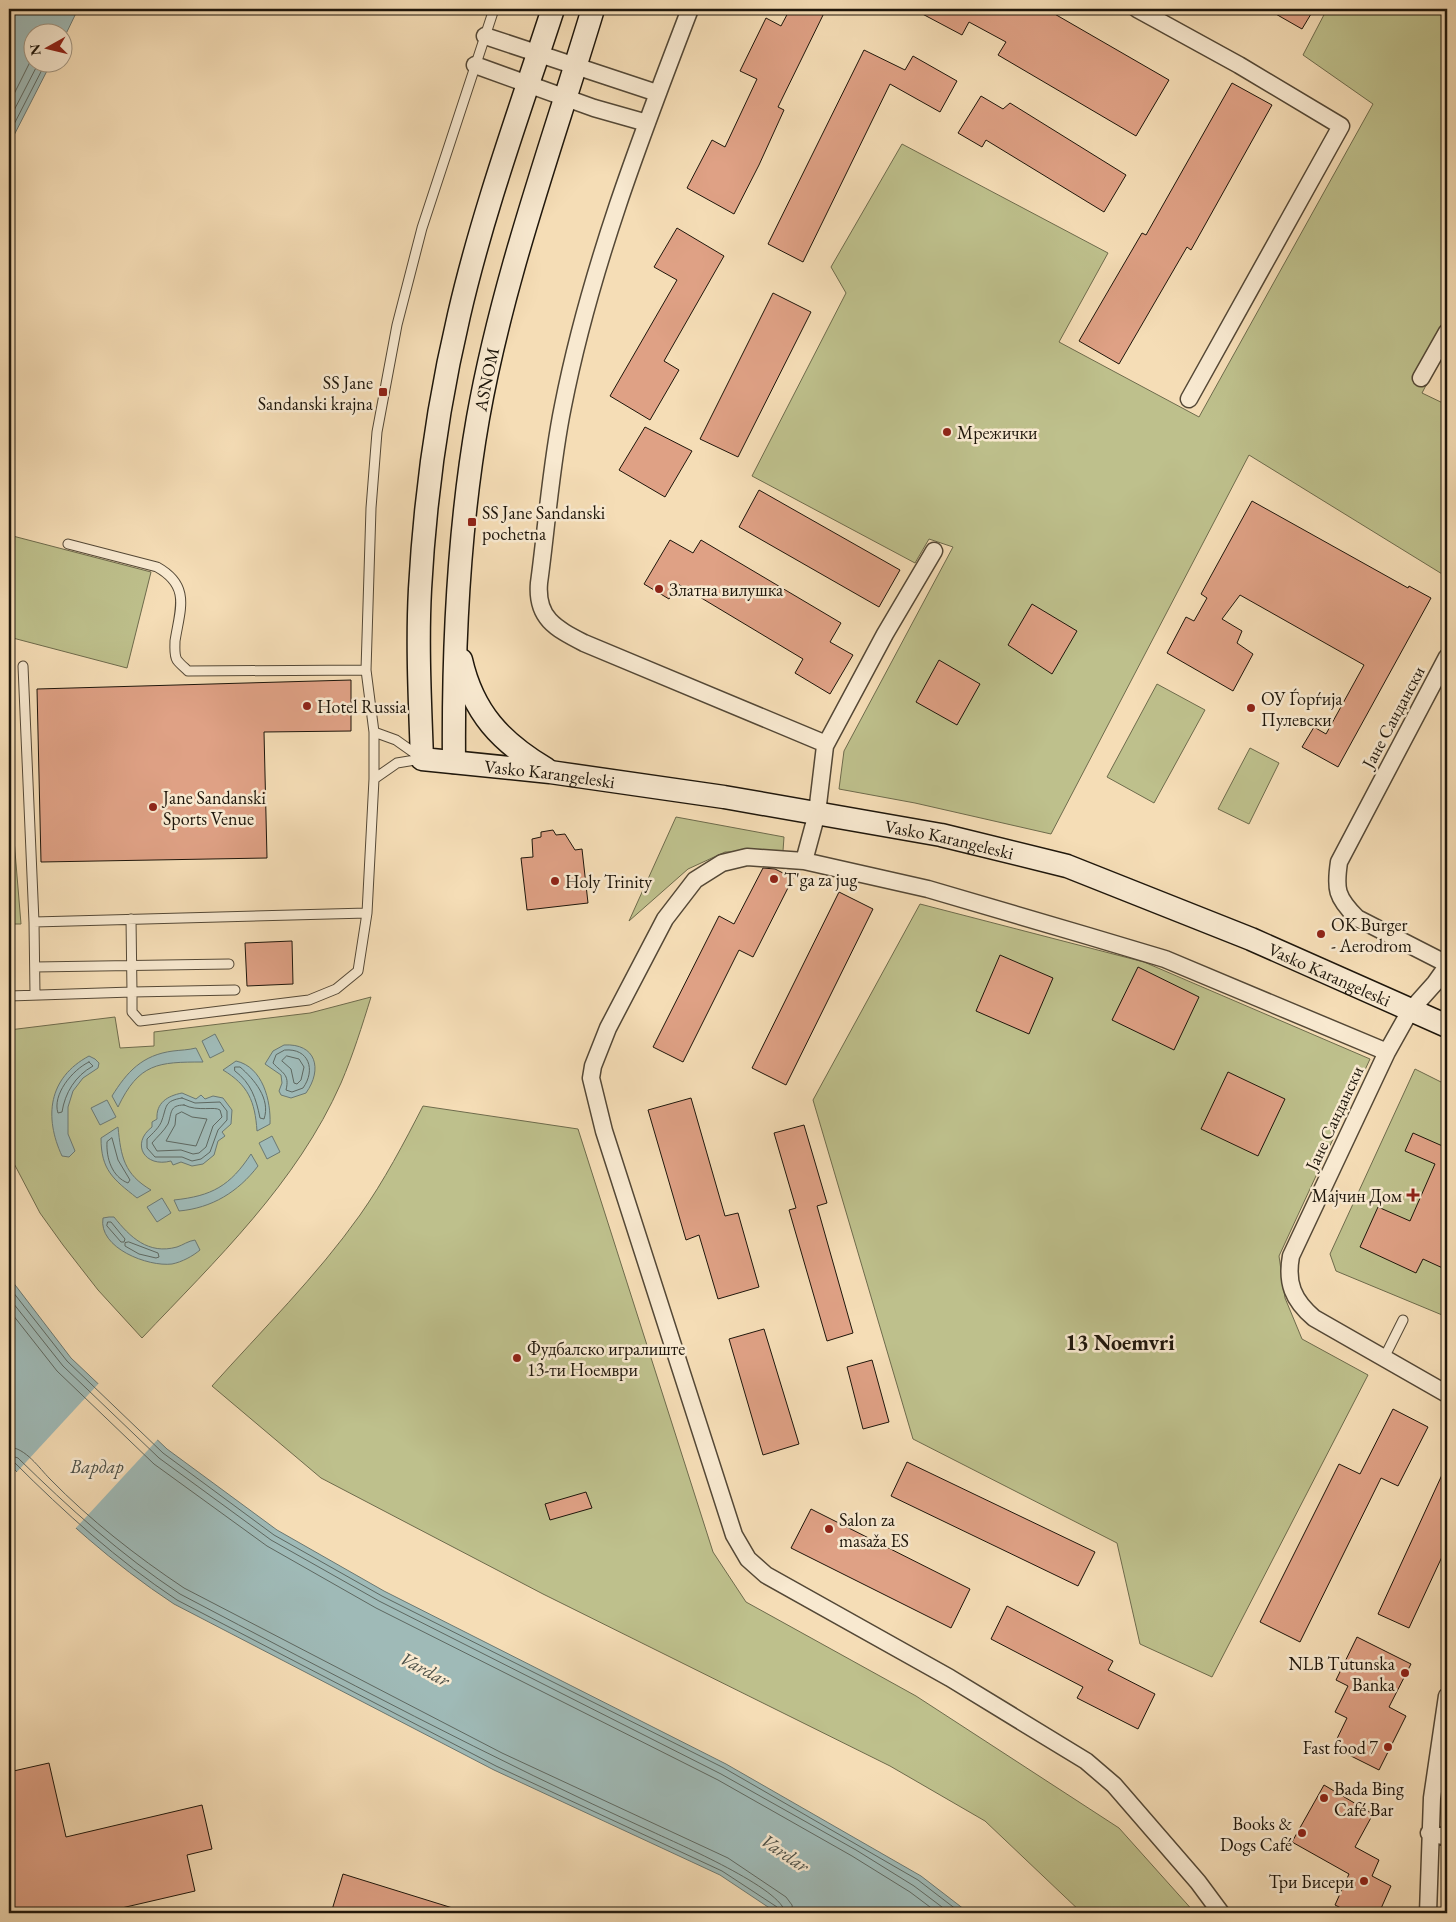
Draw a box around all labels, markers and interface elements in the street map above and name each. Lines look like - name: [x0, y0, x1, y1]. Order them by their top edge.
- north arrow: [22, 22, 72, 72]
- text: N: [25, 42, 45, 57]
- street label: ASNOM: [468, 345, 504, 414]
- place label: SS Jane Sandanski krajna: [258, 371, 374, 415]
- marker: SS Jane Sandanski krajna: [377, 386, 389, 398]
- place label: Мрежички: [957, 421, 1038, 444]
- marker: Мрежички: [941, 426, 953, 438]
- place label: SS Jane Sandanski pochetna: [482, 501, 606, 545]
- marker: SS Jane Sandanski pochetna: [466, 516, 478, 528]
- place label: Златна вилушка: [669, 578, 784, 601]
- marker: Златна вилушка: [653, 583, 665, 595]
- street label: Јане Сандански: [1355, 661, 1430, 774]
- place label: ОУ Ѓорѓија Пулевски: [1261, 687, 1343, 731]
- place label: Hotel Russia: [317, 695, 407, 718]
- marker: Hotel Russia: [301, 700, 313, 712]
- marker: ОУ Ѓорѓија Пулевски: [1245, 702, 1257, 714]
- street label: Vasko Karangeleski: [483, 754, 617, 793]
- place label: Jane Sandanski Sports Venue: [161, 786, 267, 830]
- marker: Jane Sandanski Sports Venue: [147, 801, 159, 813]
- street label: Vasko Karangeleski: [883, 814, 1017, 864]
- place label: T'ga za jug: [784, 868, 857, 891]
- place label: Holy Trinity: [565, 870, 652, 893]
- marker: T'ga za jug: [768, 873, 780, 885]
- marker: Holy Trinity: [549, 875, 561, 887]
- place label: OK Burger - Aerodrom: [1331, 913, 1412, 957]
- marker: OK Burger - Aerodrom: [1315, 928, 1327, 940]
- street label: Vasko Karangeleski: [1265, 937, 1395, 1011]
- street label: Јане Сандански: [1299, 1062, 1368, 1176]
- place label: Мајчин Дом: [1312, 1184, 1403, 1207]
- marker: Мајчин Дом: [1406, 1188, 1420, 1202]
- district label: 13 Noemvri: [1065, 1328, 1175, 1357]
- place label: Фудбалско игралиште 13-ти Ноември: [527, 1337, 685, 1381]
- marker: Фудбалско игралиште 13-ти Ноември: [511, 1352, 523, 1364]
- water label: Вардар: [69, 1454, 124, 1479]
- place label: Salon za masaža ES: [839, 1508, 909, 1552]
- marker: Salon za masaža ES: [823, 1523, 835, 1535]
- water label: Vardar: [396, 1646, 455, 1693]
- place label: NLB Tutunska Banka: [1288, 1652, 1396, 1696]
- marker: NLB Tutunska Banka: [1399, 1667, 1411, 1679]
- place label: Fast food 7: [1303, 1736, 1378, 1759]
- marker: Fast food 7: [1382, 1741, 1394, 1753]
- place label: Bada Bing Café Bar: [1334, 1777, 1404, 1821]
- marker: Bada Bing Café Bar: [1318, 1792, 1330, 1804]
- place label: Books & Dogs Café: [1220, 1812, 1292, 1856]
- marker: Books & Dogs Café: [1296, 1827, 1308, 1839]
- water label: Vardar: [756, 1828, 814, 1878]
- place label: Три Бисери: [1268, 1870, 1354, 1893]
- marker: Три Бисери: [1358, 1875, 1370, 1887]

